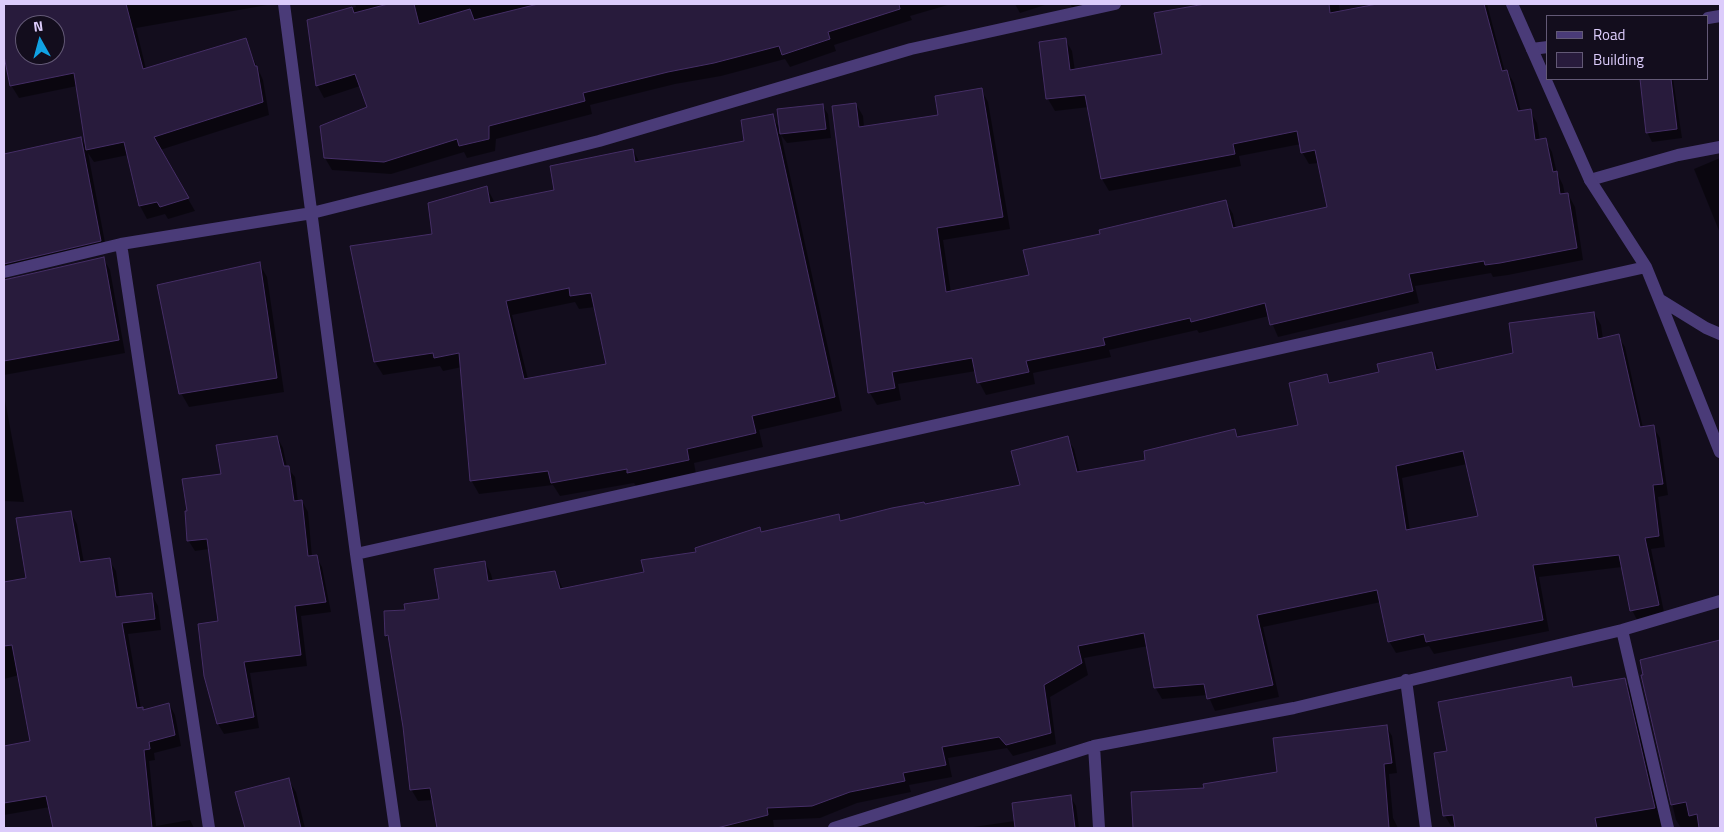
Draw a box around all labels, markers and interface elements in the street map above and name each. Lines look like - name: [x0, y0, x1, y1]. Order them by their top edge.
- north arrow: [15, 15, 65, 65]
- text: N: [32, 15, 44, 37]
- legend: [1546, 15, 1709, 80]
- text: Road: [1593, 23, 1625, 46]
- text: Building: [1593, 48, 1644, 71]

